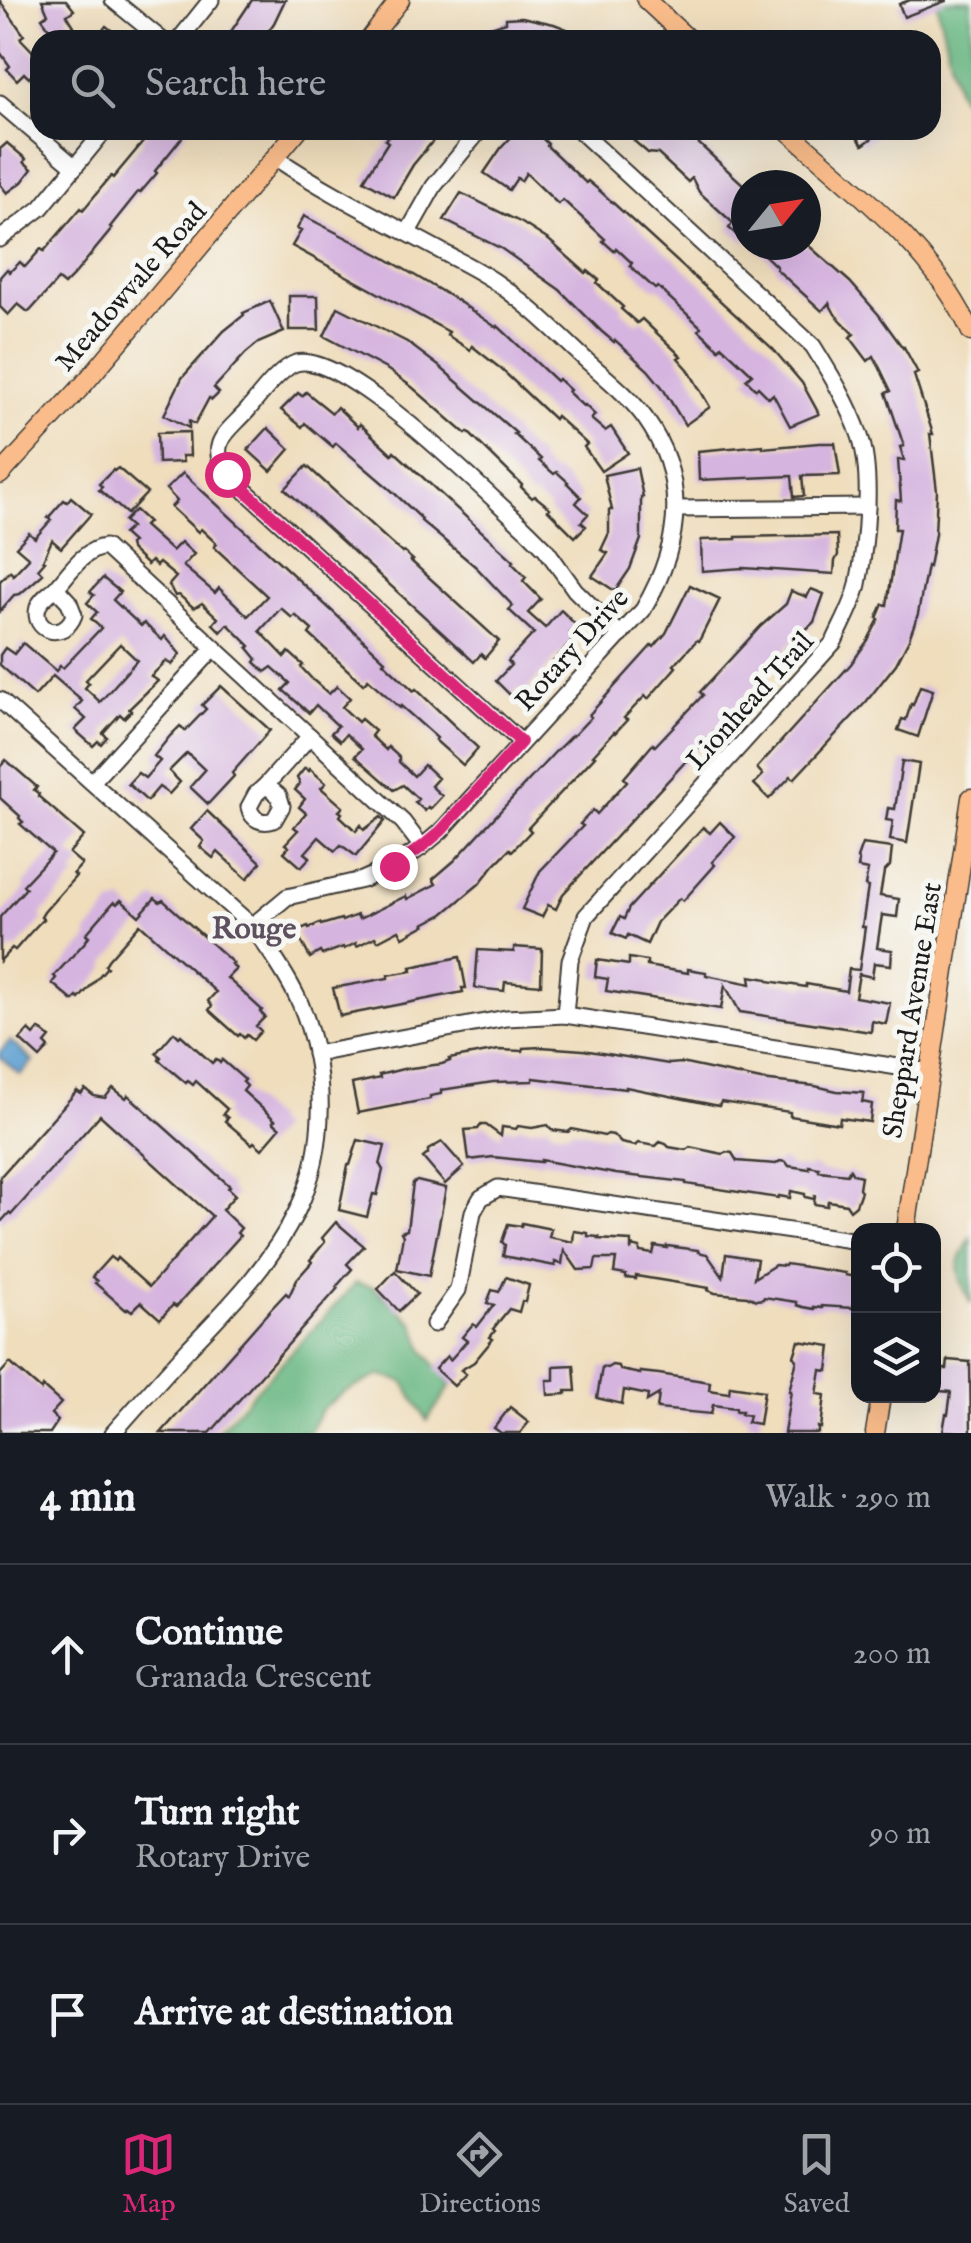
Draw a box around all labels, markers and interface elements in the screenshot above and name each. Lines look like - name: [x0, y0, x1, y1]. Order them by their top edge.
- search box: [30, 30, 941, 140]
- icon: search: [65, 58, 120, 113]
- text: Search here: [145, 61, 326, 109]
- north arrow: [731, 170, 821, 260]
- street label: Meadowvale Road: [49, 196, 215, 380]
- route start: [205, 452, 251, 498]
- street label: Rotary Drive: [509, 582, 637, 719]
- street label: Lionhead Trail: [680, 625, 822, 778]
- route end: [372, 844, 418, 890]
- street label: Sheppard Avenue East: [876, 880, 951, 1141]
- district label: Rouge: [212, 911, 296, 949]
- map controls: [851, 1223, 941, 1403]
- button: locate: [851, 1223, 941, 1313]
- button: layers: [851, 1313, 941, 1403]
- text: 4 min: [40, 1472, 136, 1525]
- text: Walk · 290 m: [765, 1478, 931, 1519]
- text: Continue: [135, 1610, 283, 1658]
- icon: ahead: [40, 1627, 95, 1682]
- text: 200 m: [853, 1634, 931, 1675]
- text: Granada Crescent: [135, 1658, 372, 1699]
- text: Turn right: [135, 1790, 299, 1838]
- icon: right: [40, 1807, 95, 1862]
- text: 90 m: [870, 1814, 931, 1855]
- text: Rotary Drive: [135, 1838, 310, 1879]
- icon: arrive: [40, 1987, 95, 2042]
- text: Arrive at destination: [135, 1990, 453, 2038]
- tab: Map: [121, 2127, 176, 2222]
- tab: Directions: [419, 2127, 541, 2222]
- tab: Saved: [783, 2127, 850, 2222]

